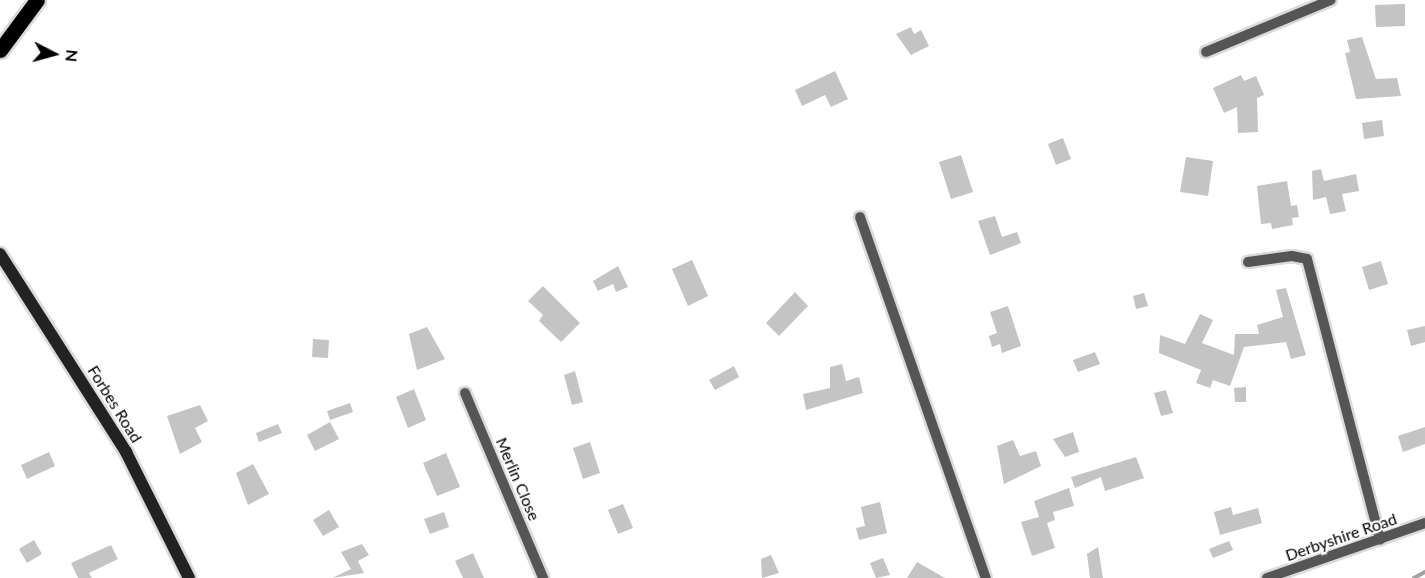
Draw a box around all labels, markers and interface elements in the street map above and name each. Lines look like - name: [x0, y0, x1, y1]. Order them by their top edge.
- north arrow: [24, 24, 84, 84]
- text: N: [62, 49, 82, 63]
- street label: Forbes Road: [84, 362, 146, 446]
- street label: Merlin Close: [492, 435, 544, 523]
- street label: Derbyshire Road: [1283, 509, 1399, 565]

